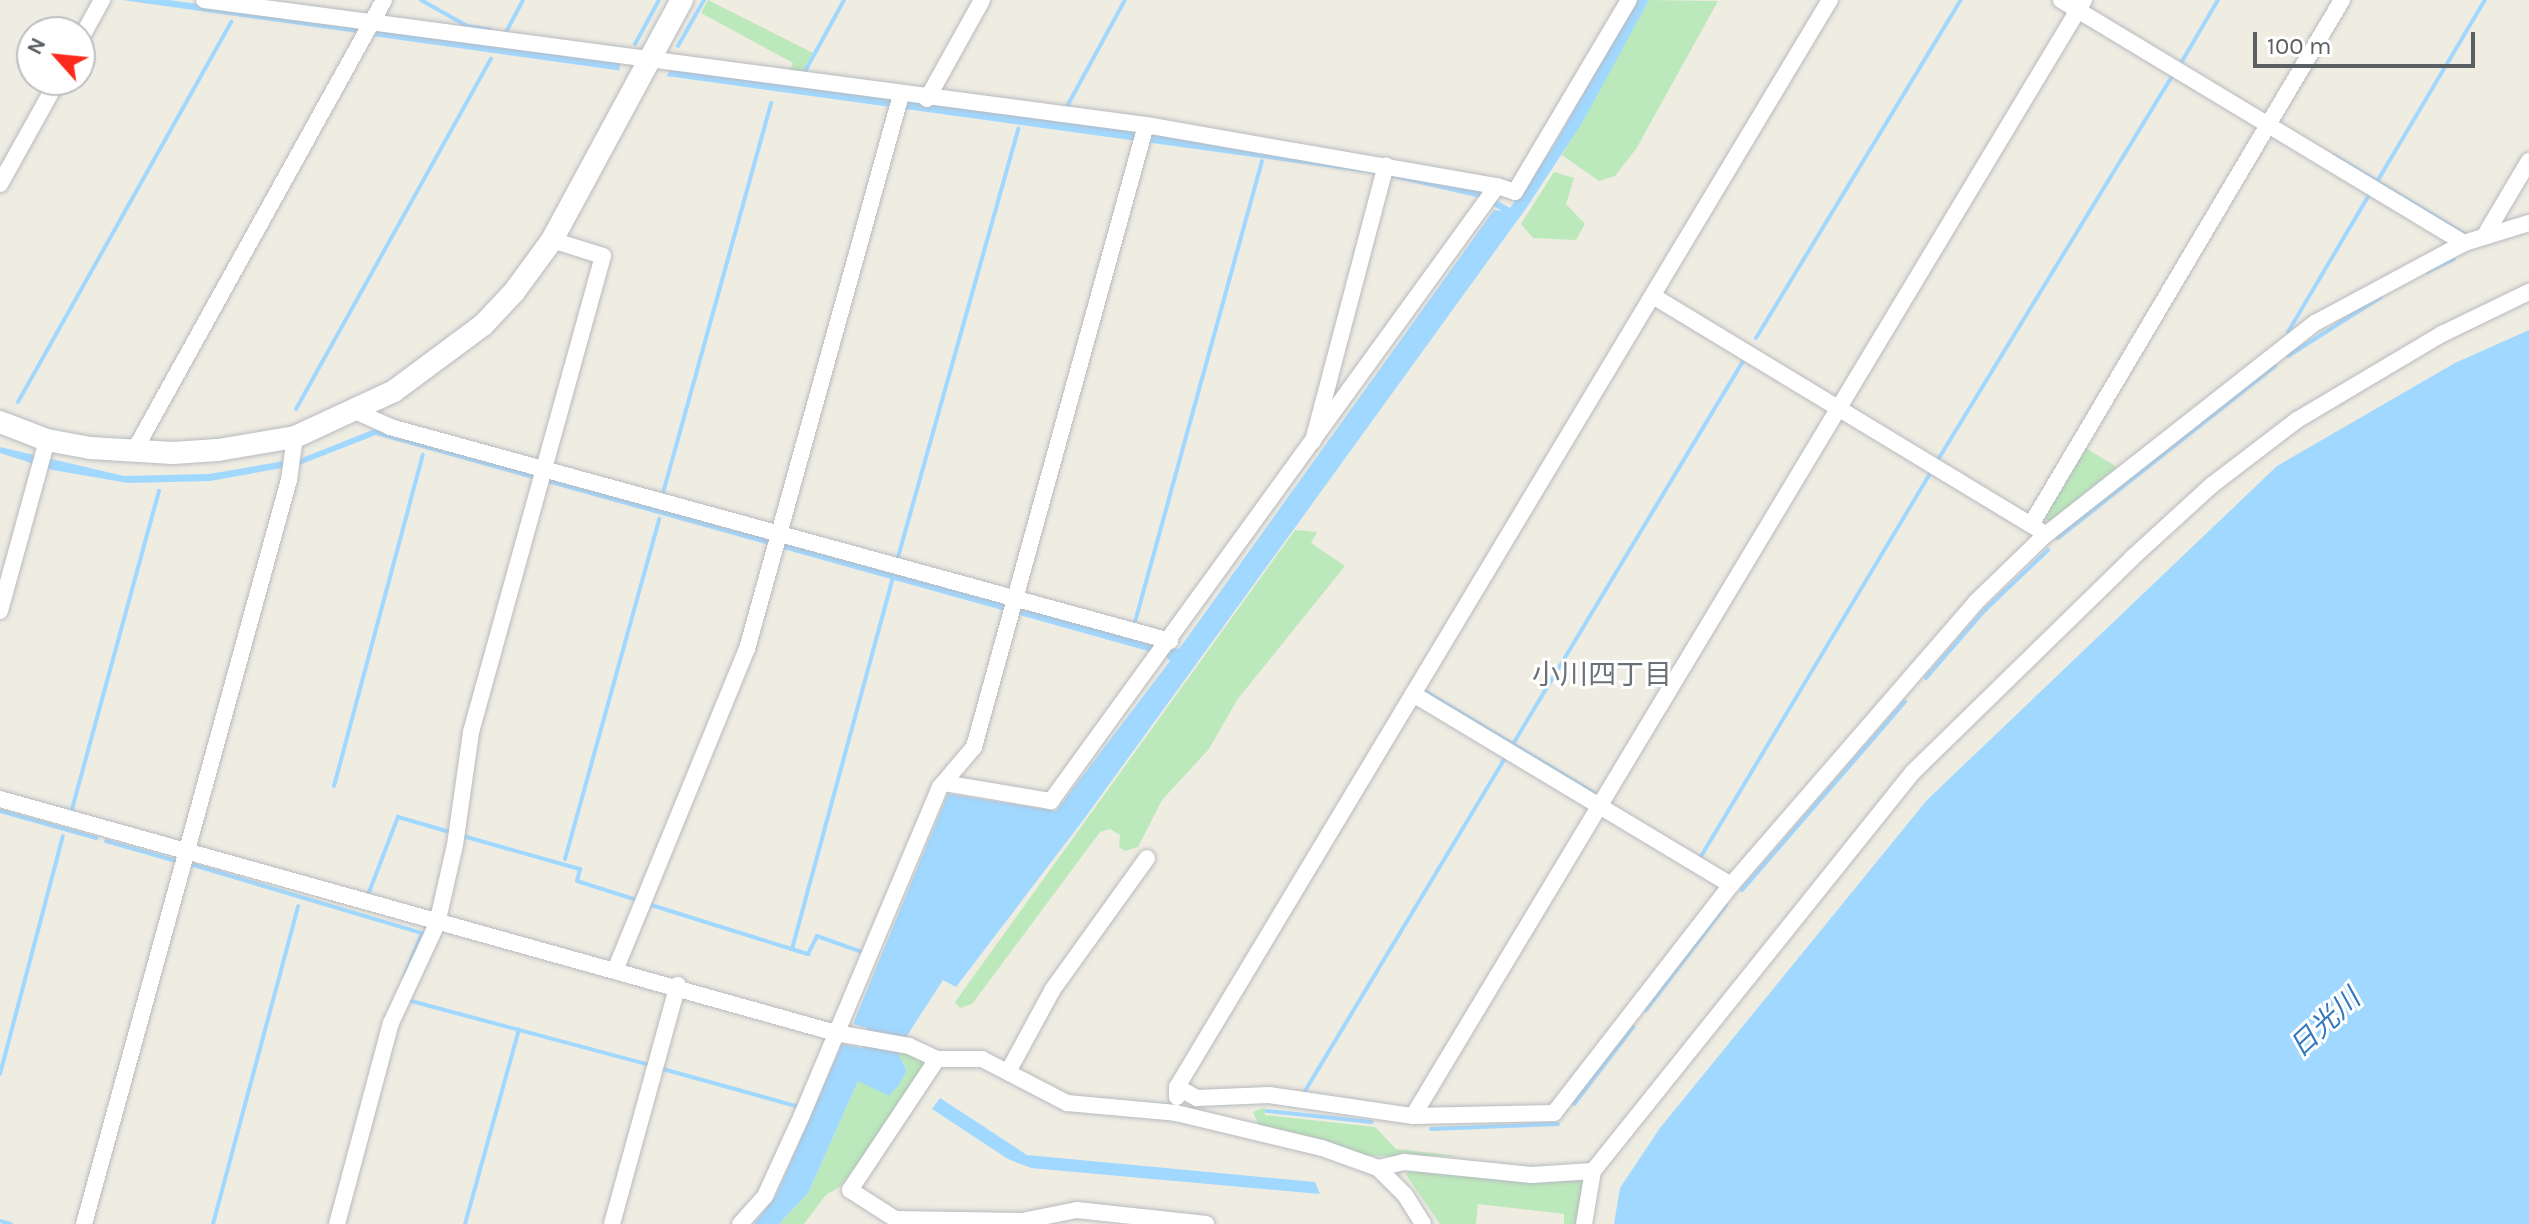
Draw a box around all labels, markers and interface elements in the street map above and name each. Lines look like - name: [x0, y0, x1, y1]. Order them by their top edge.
- north arrow: [16, 16, 96, 96]
- scale bar: [2257, 16, 2479, 66]
- text: 100 m: [2267, 32, 2332, 60]
- text: N: [21, 33, 52, 59]
- district label: 小川四丁目: [1532, 658, 1672, 692]
- water label: 日光川: [2283, 982, 2367, 1064]

